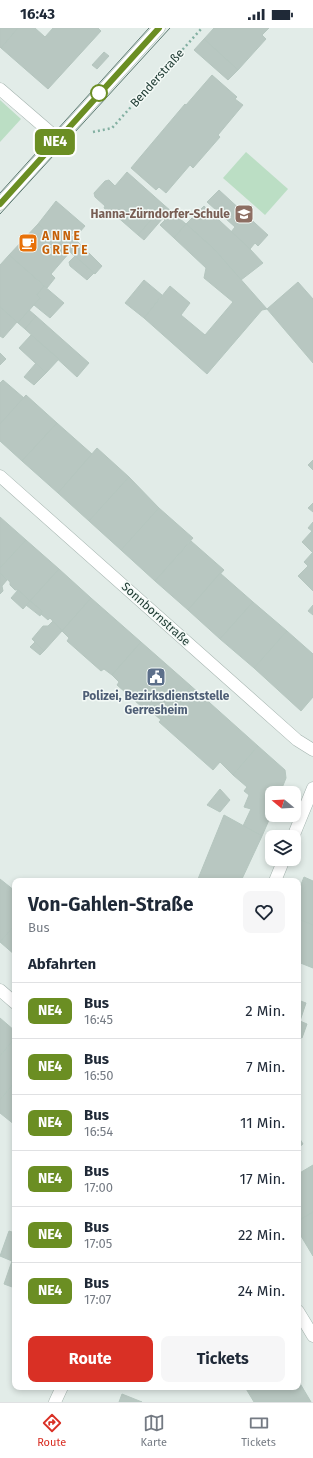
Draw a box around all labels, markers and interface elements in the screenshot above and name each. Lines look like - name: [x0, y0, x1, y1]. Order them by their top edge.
- text: 16:43: [20, 5, 55, 23]
- street label: Benderstraße: [127, 46, 187, 110]
- unlabelled marker: [90, 84, 108, 102]
- line badge: NE4: [32, 129, 78, 155]
- text: NE4: [43, 133, 67, 150]
- school or university icon: Hanna-Zürndorfer-Schule: [233, 203, 255, 225]
- place label: Hanna-Zürndorfer-Schule: [90, 207, 230, 221]
- place label: A N N E G R E T E: [41, 229, 88, 257]
- cafe icon: A N N E G R E T E: [17, 232, 39, 254]
- street label: Sonnbornstraße: [119, 579, 193, 649]
- public building icon: Polizei, Bezirksdienststelle Gerresheim: [145, 666, 167, 688]
- place label: Polizei, Bezirksdienststelle Gerresheim: [82, 689, 230, 717]
- north arrow: [265, 786, 301, 822]
- map controls: [265, 786, 301, 866]
- button: layers: [265, 830, 301, 866]
- button: heart: [243, 891, 285, 933]
- text: Von-Gahlen-Straße: [28, 893, 193, 916]
- text: Bus: [28, 920, 50, 935]
- text: Abfahrten: [28, 955, 96, 973]
- text: Bus: [84, 994, 109, 1012]
- text: NE4: [38, 1002, 62, 1019]
- text: 2 Min.: [245, 1002, 285, 1020]
- text: 16:45: [84, 1012, 113, 1027]
- text: Bus: [84, 1050, 109, 1068]
- text: NE4: [38, 1058, 62, 1075]
- text: 7 Min.: [246, 1058, 285, 1076]
- text: 16:50: [84, 1068, 114, 1083]
- text: Bus: [84, 1106, 109, 1124]
- text: NE4: [38, 1114, 62, 1131]
- text: 11 Min.: [240, 1114, 285, 1132]
- text: 16:54: [84, 1124, 113, 1139]
- text: Bus: [84, 1162, 109, 1180]
- text: NE4: [38, 1170, 62, 1187]
- text: 17 Min.: [240, 1170, 285, 1188]
- text: 17:00: [84, 1180, 113, 1195]
- text: Bus: [84, 1218, 109, 1236]
- text: NE4: [38, 1226, 62, 1243]
- text: 22 Min.: [238, 1226, 285, 1244]
- text: 17:05: [84, 1236, 112, 1251]
- text: Bus: [84, 1274, 109, 1292]
- text: NE4: [38, 1282, 62, 1299]
- text: 24 Min.: [238, 1282, 285, 1300]
- text: 17:07: [84, 1292, 111, 1307]
- button: Route: [28, 1336, 153, 1382]
- button: Tickets: [161, 1336, 285, 1382]
- tab: Route: [37, 1412, 66, 1449]
- tab: Karte: [141, 1412, 167, 1449]
- tab: Tickets: [241, 1412, 276, 1449]

